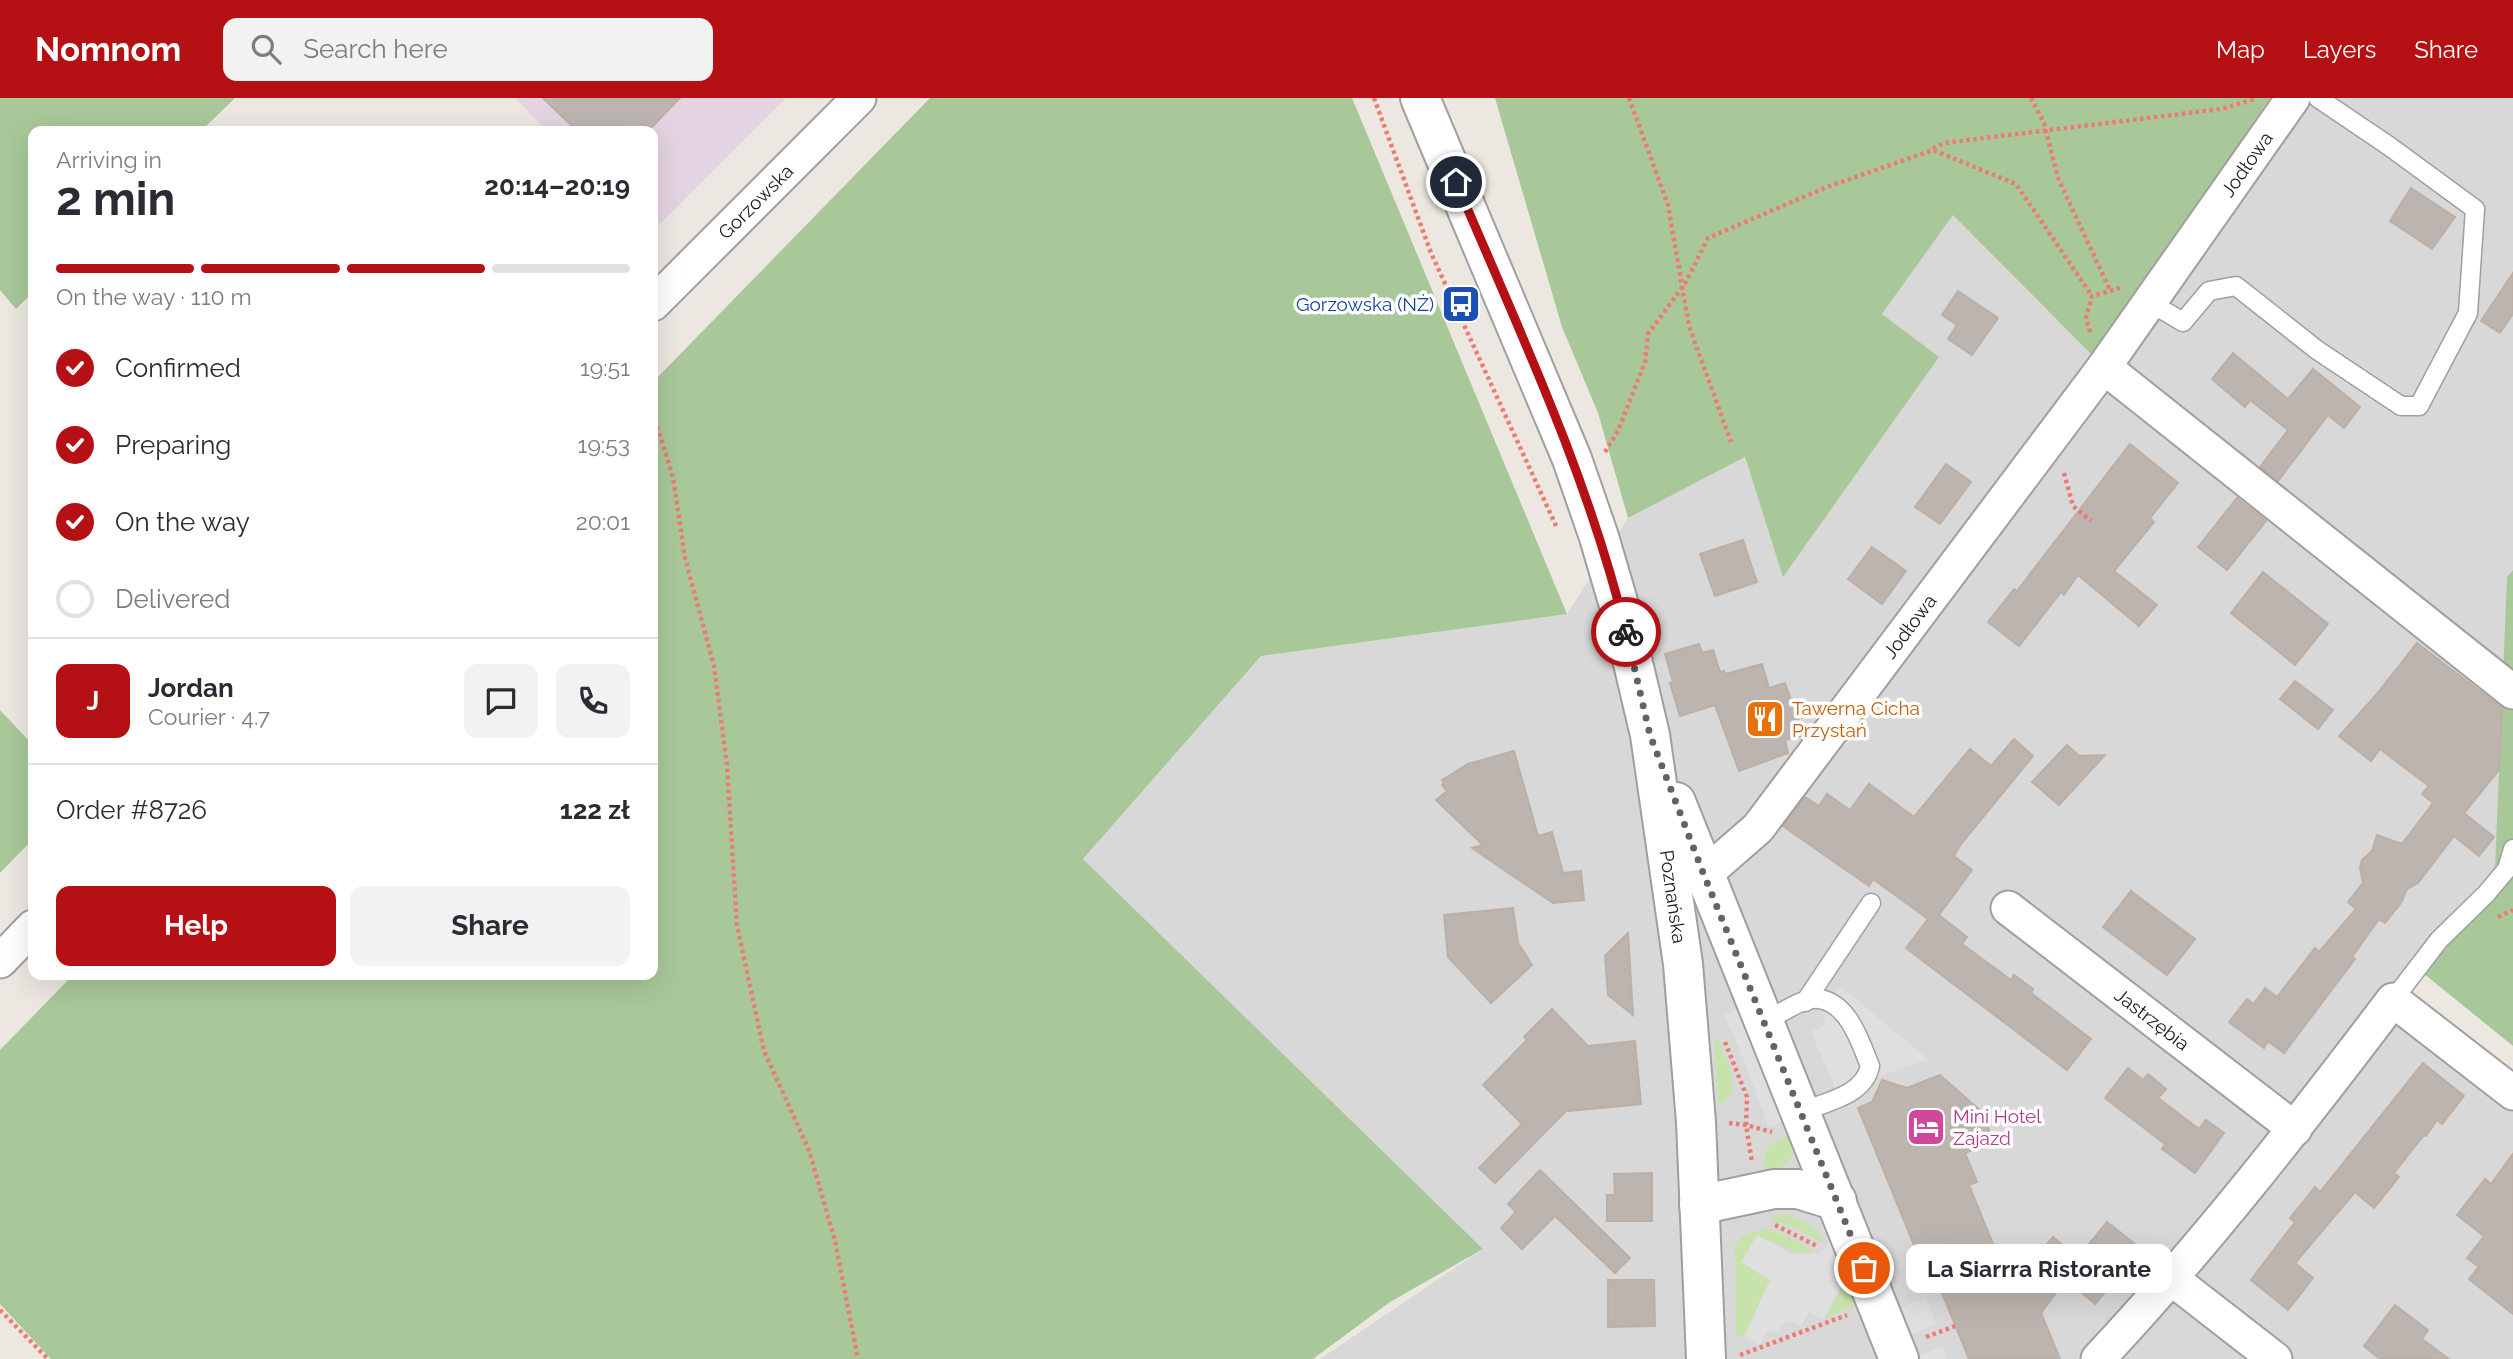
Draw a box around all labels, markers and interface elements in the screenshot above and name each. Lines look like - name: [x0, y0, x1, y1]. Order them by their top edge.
- search box: [223, 18, 713, 81]
- text: Nomnom: [35, 30, 181, 69]
- icon: search: [247, 30, 285, 68]
- text: Search here: [303, 34, 448, 64]
- text: Map: [2216, 35, 2265, 64]
- text: Layers: [2303, 35, 2376, 64]
- text: Share: [2414, 35, 2478, 64]
- street label: Jodłowa: [2216, 127, 2277, 201]
- text: Arriving in: [56, 146, 162, 173]
- pin: [1426, 152, 1486, 212]
- street label: Gorzowska: [714, 160, 797, 243]
- icon: home: [1437, 163, 1475, 201]
- text: 20:14–20:19: [484, 171, 630, 201]
- text: 2 min: [56, 172, 175, 226]
- text: On the way · 110 m: [56, 283, 252, 310]
- bus stop icon: Gorzowska (NŻ): [1440, 283, 1482, 325]
- place label: Gorzowska (NŻ): [1296, 293, 1434, 315]
- icon: check: [56, 349, 94, 387]
- text: Confirmed: [115, 353, 241, 383]
- text: 19:51: [580, 354, 630, 381]
- icon: check: [56, 426, 94, 464]
- text: Preparing: [115, 430, 231, 460]
- text: 19:53: [578, 431, 630, 458]
- icon: check: [56, 503, 94, 541]
- text: On the way: [115, 507, 250, 537]
- text: 20:01: [576, 508, 630, 535]
- text: Delivered: [115, 584, 230, 614]
- street label: Jodłowa: [1878, 590, 1941, 662]
- courier: [1591, 597, 1661, 667]
- icon: bike: [1607, 613, 1645, 651]
- button: chat: [464, 664, 538, 738]
- button: phone: [556, 664, 630, 738]
- text: Jordan: [148, 673, 234, 703]
- text: J: [87, 686, 99, 716]
- place label: Tawerna Cicha Przystań: [1792, 697, 1920, 741]
- restaurant icon: Tawerna Cicha Przystań: [1744, 698, 1786, 740]
- text: Courier · 4.7: [148, 703, 270, 730]
- text: Order #8726: [56, 795, 207, 825]
- text: 122 zł: [560, 795, 630, 825]
- street label: Poznańska: [1656, 848, 1691, 945]
- button: Help: [56, 886, 336, 966]
- button: Share: [350, 886, 630, 966]
- street label: Jastrzębia: [2111, 983, 2194, 1055]
- place label: Mini Hotel Zajazd: [1953, 1105, 2042, 1149]
- hotel icon: Mini Hotel Zajazd: [1905, 1106, 1947, 1148]
- pin: [1834, 1238, 1894, 1298]
- callout: La Siarrra Ristorante: [1906, 1244, 2172, 1292]
- icon: bag: [1845, 1249, 1883, 1287]
- text: La Siarrra Ristorante: [1927, 1255, 2151, 1282]

